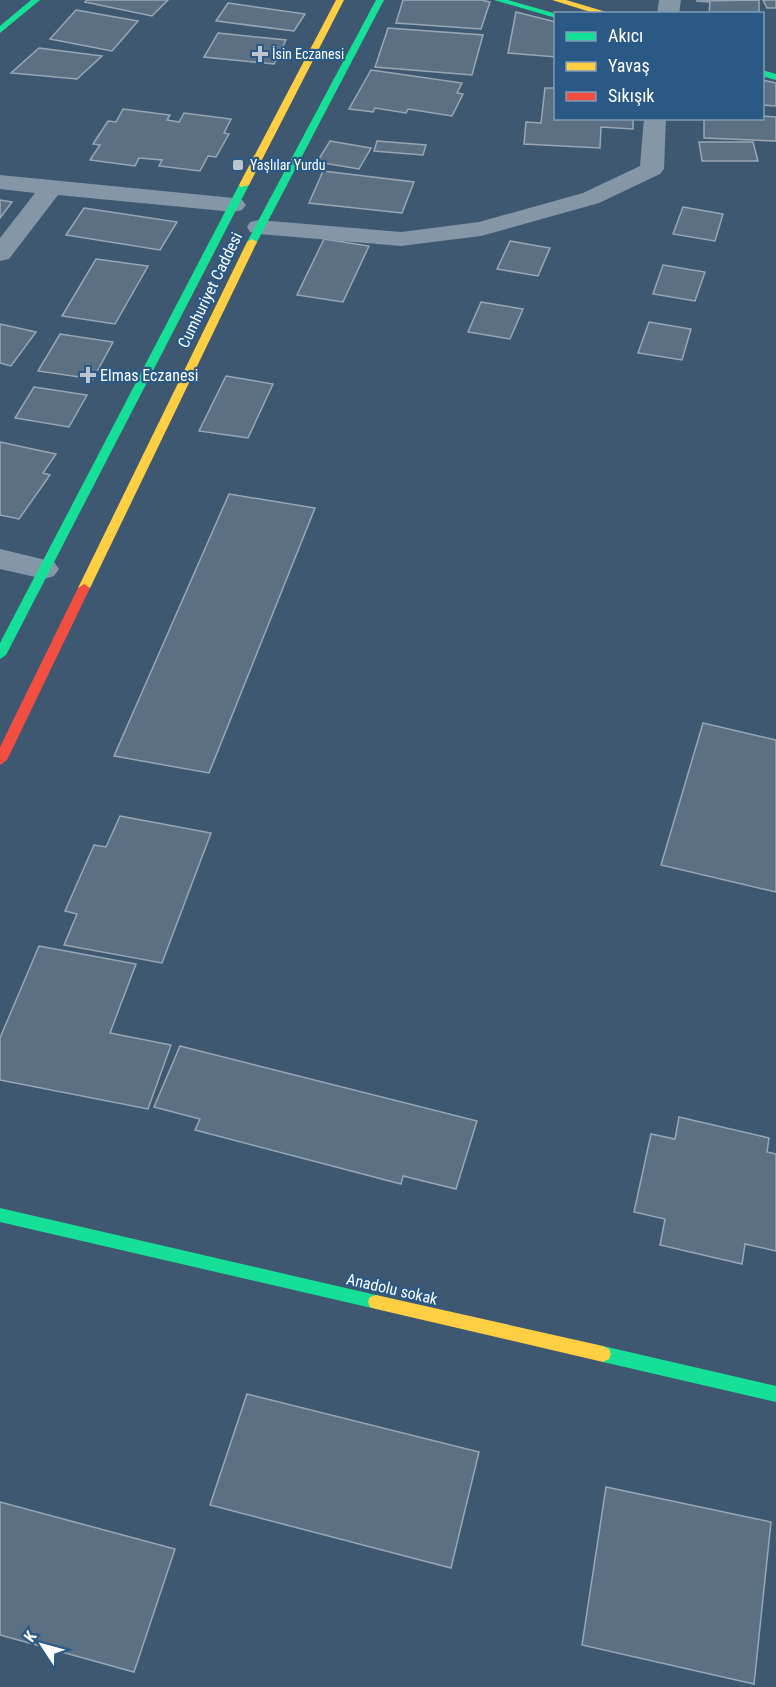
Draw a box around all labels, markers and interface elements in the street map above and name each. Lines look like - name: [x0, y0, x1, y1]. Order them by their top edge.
- legend: [554, 12, 764, 120]
- text: Akıcı: [608, 25, 643, 46]
- place label: İsin Eczanesi: [272, 46, 344, 62]
- marker: İsin Eczanesi: [253, 47, 267, 61]
- text: Yavaş: [608, 55, 650, 76]
- text: Sıkışık: [608, 85, 654, 106]
- place label: Yaşlılar Yurdu: [250, 157, 326, 173]
- marker: Yaşlılar Yurdu: [231, 158, 245, 172]
- street label: Cumhuriyet Caddesi: [174, 229, 246, 351]
- place label: Elmas Eczanesi: [100, 366, 198, 385]
- marker: Elmas Eczanesi: [81, 368, 95, 382]
- street label: Anadolu sokak: [345, 1269, 440, 1309]
- north arrow: [12, 1615, 72, 1675]
- text: K: [20, 1627, 41, 1646]

